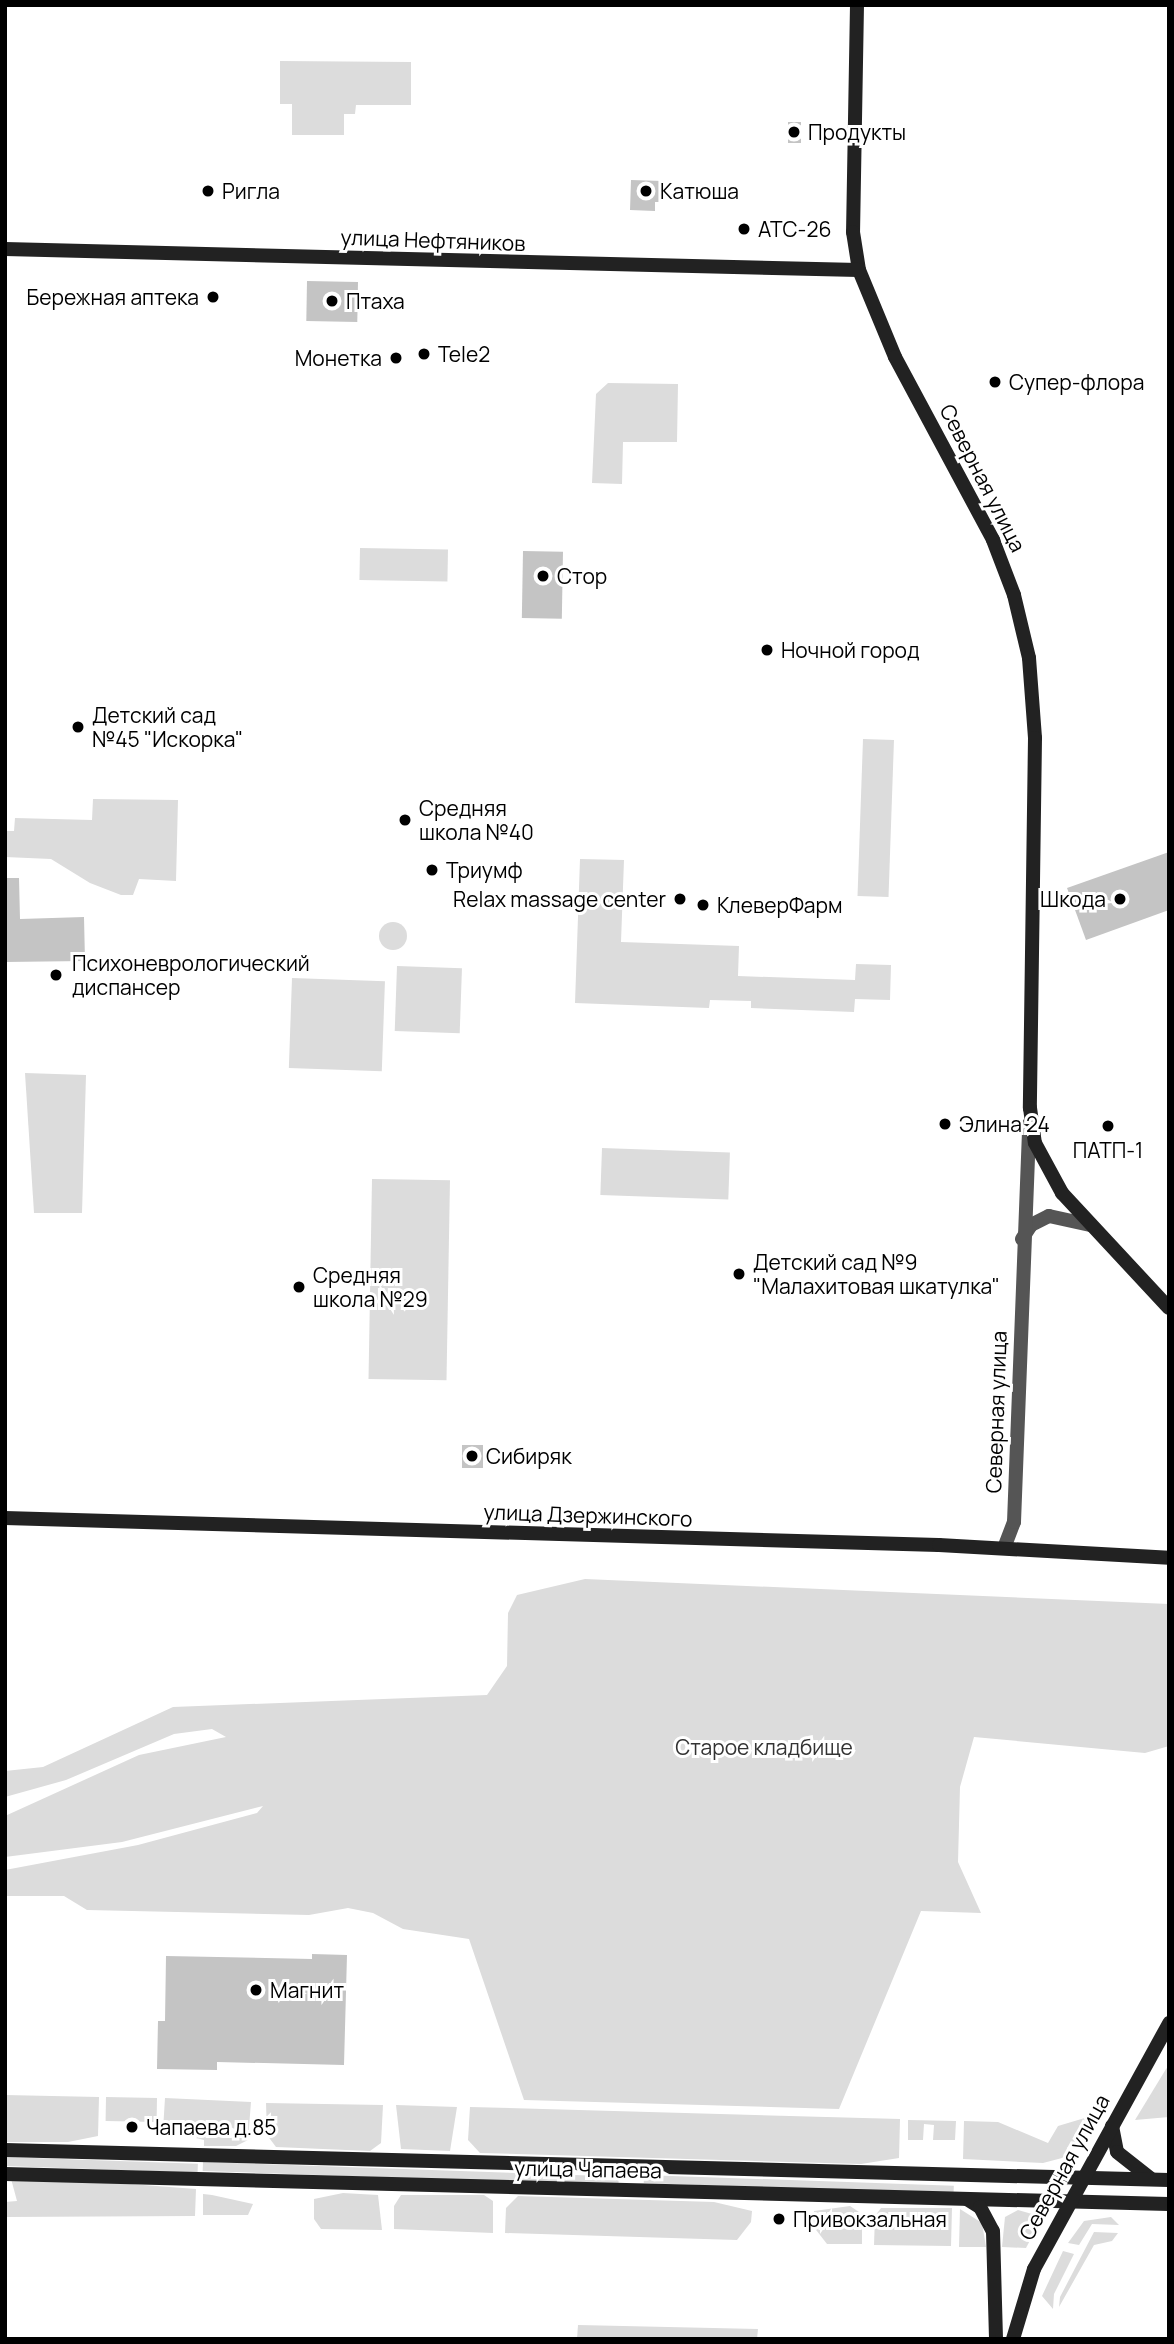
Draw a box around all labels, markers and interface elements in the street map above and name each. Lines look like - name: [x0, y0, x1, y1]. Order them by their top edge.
- place label: Продукты: [808, 119, 906, 145]
- marker: Продукты: [786, 124, 802, 140]
- place label: Ригла: [222, 178, 280, 204]
- place label: Катюша: [660, 178, 739, 204]
- marker: Ригла: [200, 183, 216, 199]
- marker: Катюша: [638, 183, 654, 199]
- place label: АТС-26: [758, 216, 831, 242]
- marker: АТС-26: [736, 221, 752, 237]
- street label: улица Нефтяников: [340, 224, 526, 256]
- place label: Бережная аптека: [27, 284, 199, 310]
- place label: Птаха: [346, 288, 405, 314]
- marker: Бережная аптека: [205, 289, 221, 305]
- marker: Птаха: [324, 293, 340, 309]
- place label: Tele2: [438, 341, 490, 367]
- place label: Монетка: [295, 345, 382, 371]
- marker: Tele2: [416, 346, 432, 362]
- marker: Монетка: [388, 350, 404, 366]
- place label: Супер-флора: [1009, 369, 1144, 395]
- marker: Супер-флора: [987, 374, 1003, 390]
- street label: Северная улица: [935, 400, 1031, 556]
- place label: Стор: [557, 563, 607, 589]
- marker: Стор: [535, 568, 551, 584]
- place label: Ночной город: [781, 637, 920, 663]
- marker: Ночной город: [759, 642, 775, 658]
- place label: Детский сад №45 "Искорка": [92, 702, 243, 752]
- marker: Детский сад №45 "Искорка": [70, 719, 86, 735]
- place label: Средняя школа №40: [419, 795, 534, 845]
- marker: Средняя школа №40: [397, 812, 413, 828]
- place label: Триумф: [446, 857, 523, 883]
- marker: Триумф: [424, 862, 440, 878]
- place label: Relax massage center: [453, 886, 666, 912]
- place label: Шкода: [1040, 886, 1106, 912]
- marker: Relax massage center: [672, 891, 688, 907]
- marker: Шкода: [1112, 891, 1128, 907]
- place label: КлеверФарм: [717, 892, 842, 918]
- marker: КлеверФарм: [695, 897, 711, 913]
- place label: Психоневрологический диспансер: [72, 950, 310, 1000]
- marker: Психоневрологический диспансер: [46, 965, 66, 985]
- place label: Элина 24: [959, 1111, 1050, 1137]
- marker: Элина 24: [937, 1116, 953, 1132]
- marker: ПАТП-1: [1100, 1118, 1116, 1134]
- place label: ПАТП-1: [1073, 1137, 1143, 1163]
- place label: Детский сад №9 "Малахитовая шкатулка": [753, 1249, 1000, 1299]
- place label: Средняя школа №29: [313, 1262, 428, 1312]
- marker: Детский сад №9 "Малахитовая шкатулка": [731, 1266, 747, 1282]
- marker: Средняя школа №29: [291, 1279, 307, 1295]
- street label: Северная улица: [981, 1330, 1011, 1494]
- place label: Сибиряк: [486, 1443, 572, 1469]
- marker: Сибиряк: [464, 1448, 480, 1464]
- street label: улица Дзержинского: [483, 1499, 693, 1531]
- park label: Старое кладбище: [675, 1734, 853, 1760]
- place label: Магнит: [270, 1977, 344, 2003]
- marker: Магнит: [248, 1982, 264, 1998]
- street label: Северная улица: [1014, 2090, 1114, 2244]
- place label: Чапаева д.85: [146, 2114, 276, 2140]
- marker: Чапаева д.85: [124, 2119, 140, 2135]
- street label: улица Чапаева: [514, 2155, 662, 2183]
- place label: Привокзальная: [793, 2206, 947, 2232]
- marker: Привокзальная: [771, 2211, 787, 2227]

